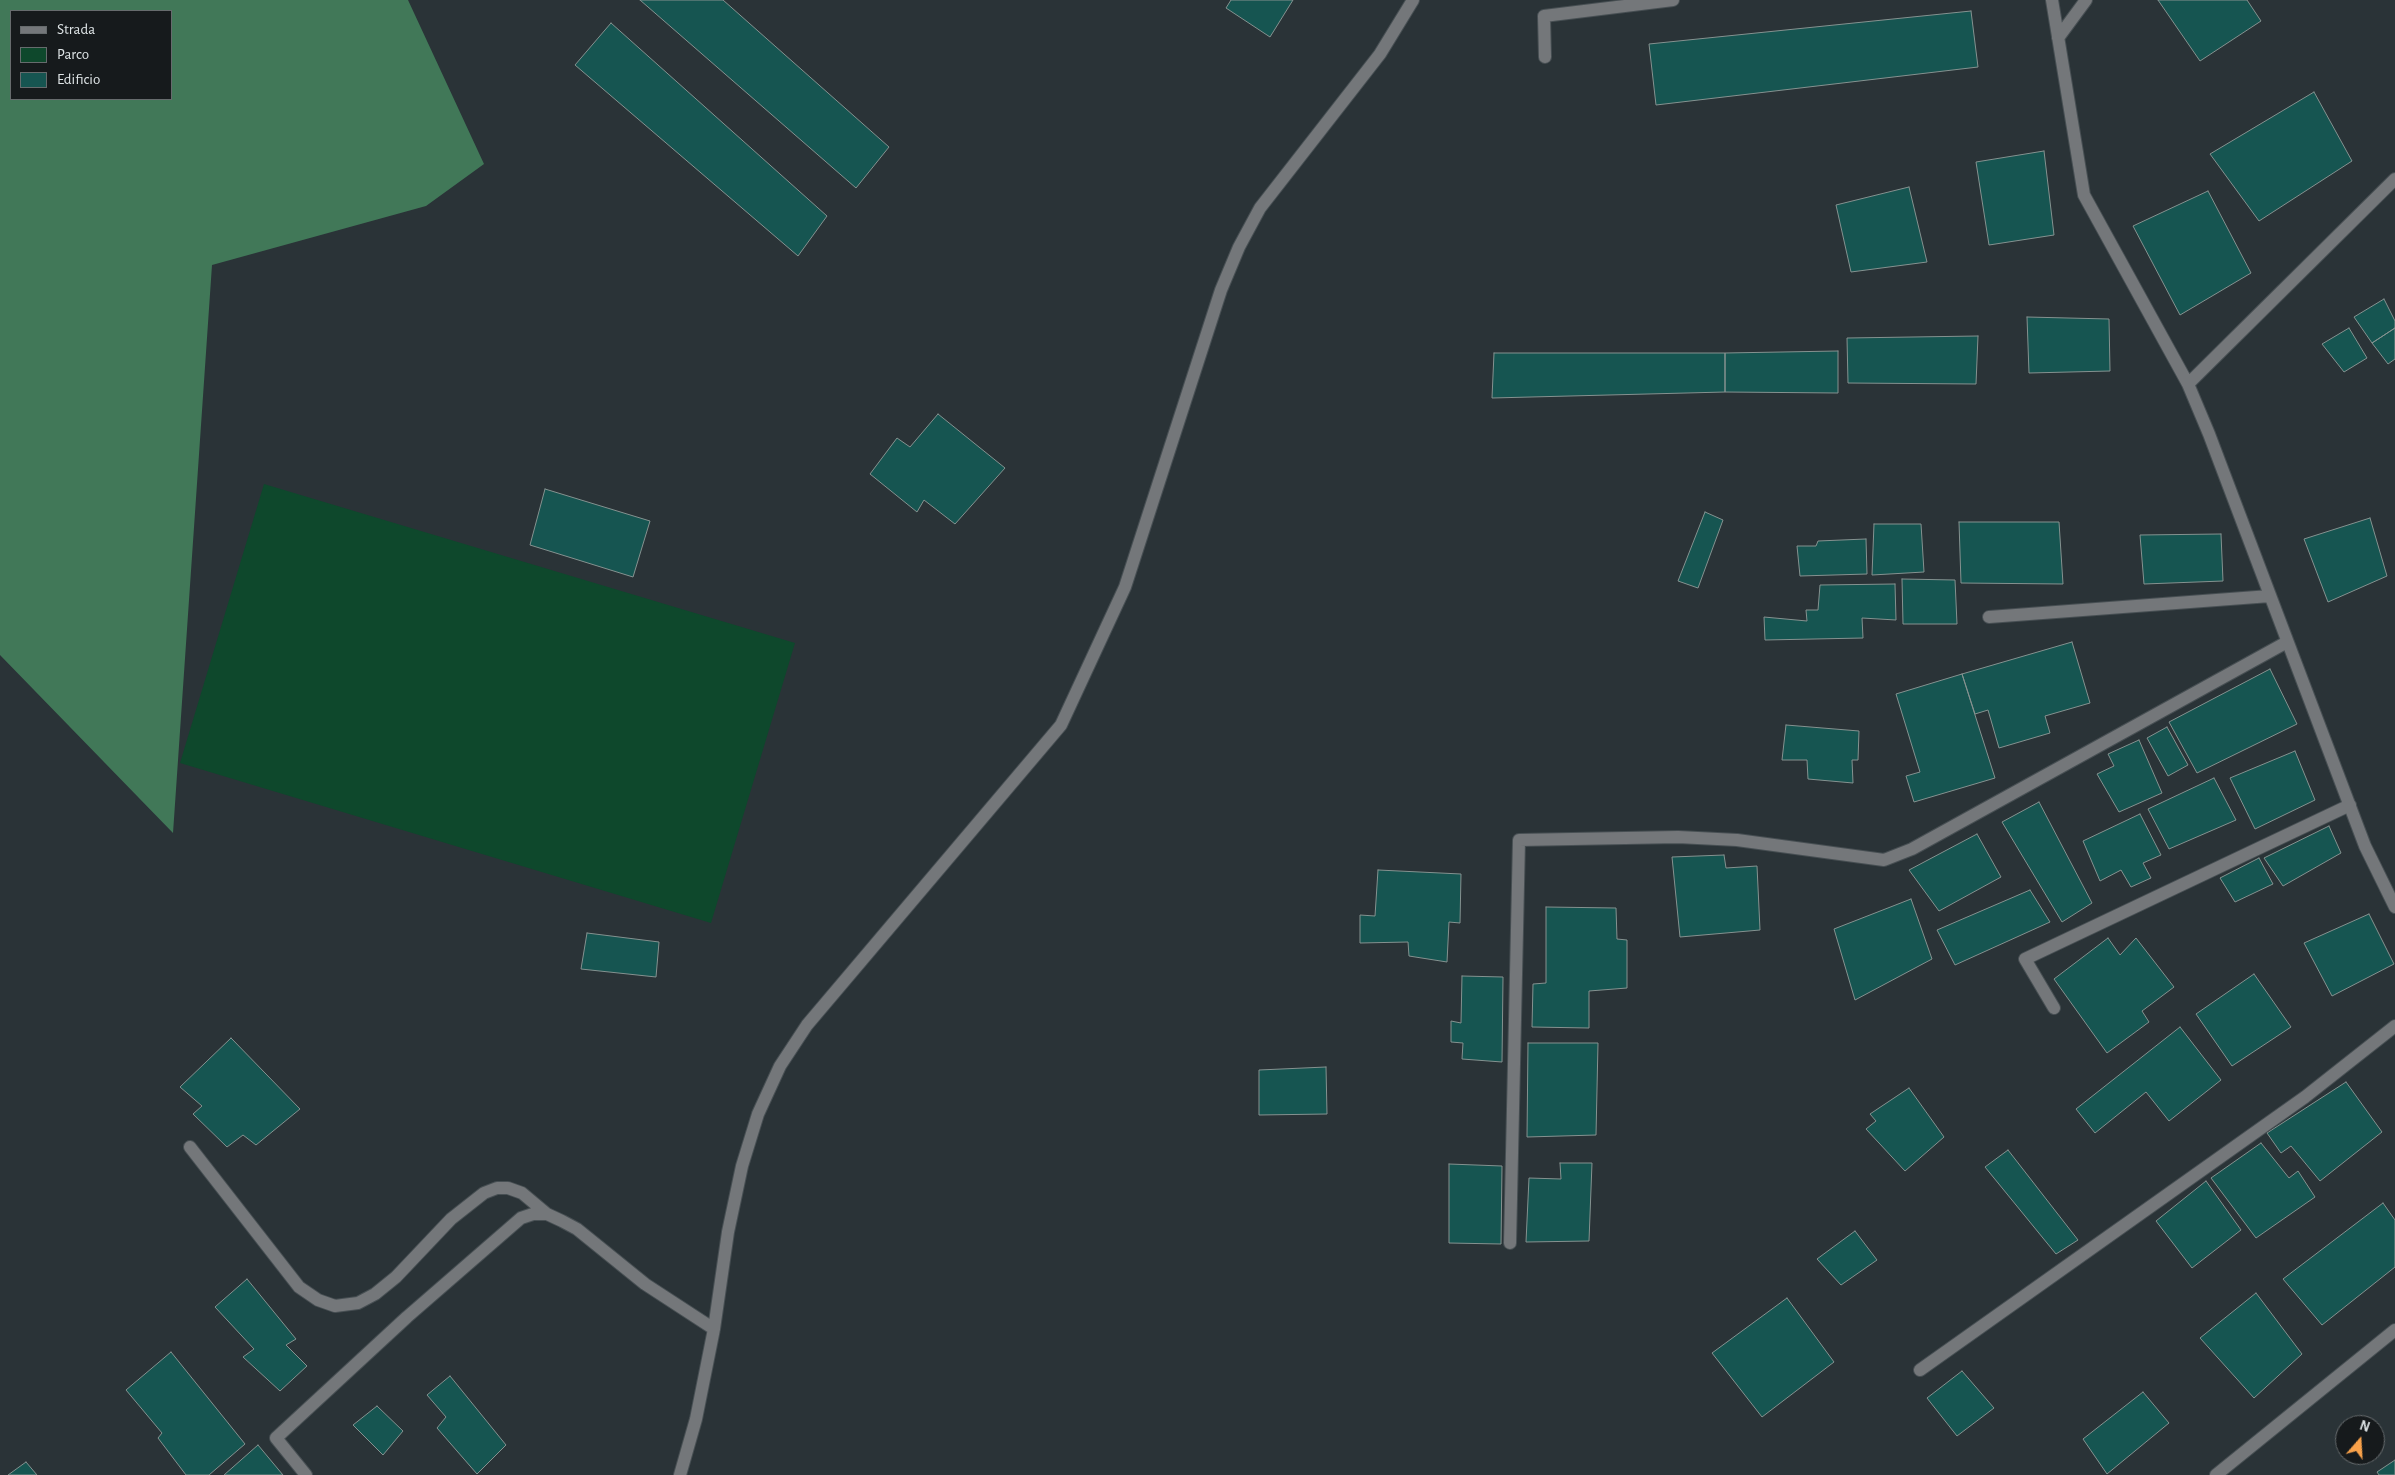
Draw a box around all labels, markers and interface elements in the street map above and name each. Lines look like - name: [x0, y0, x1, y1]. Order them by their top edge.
- legend: [10, 10, 172, 100]
- text: Strada: [57, 22, 95, 37]
- text: Parco: [57, 47, 89, 62]
- text: Edificio: [57, 72, 100, 87]
- north arrow: [2335, 1415, 2385, 1465]
- text: N: [2358, 1419, 2371, 1435]

